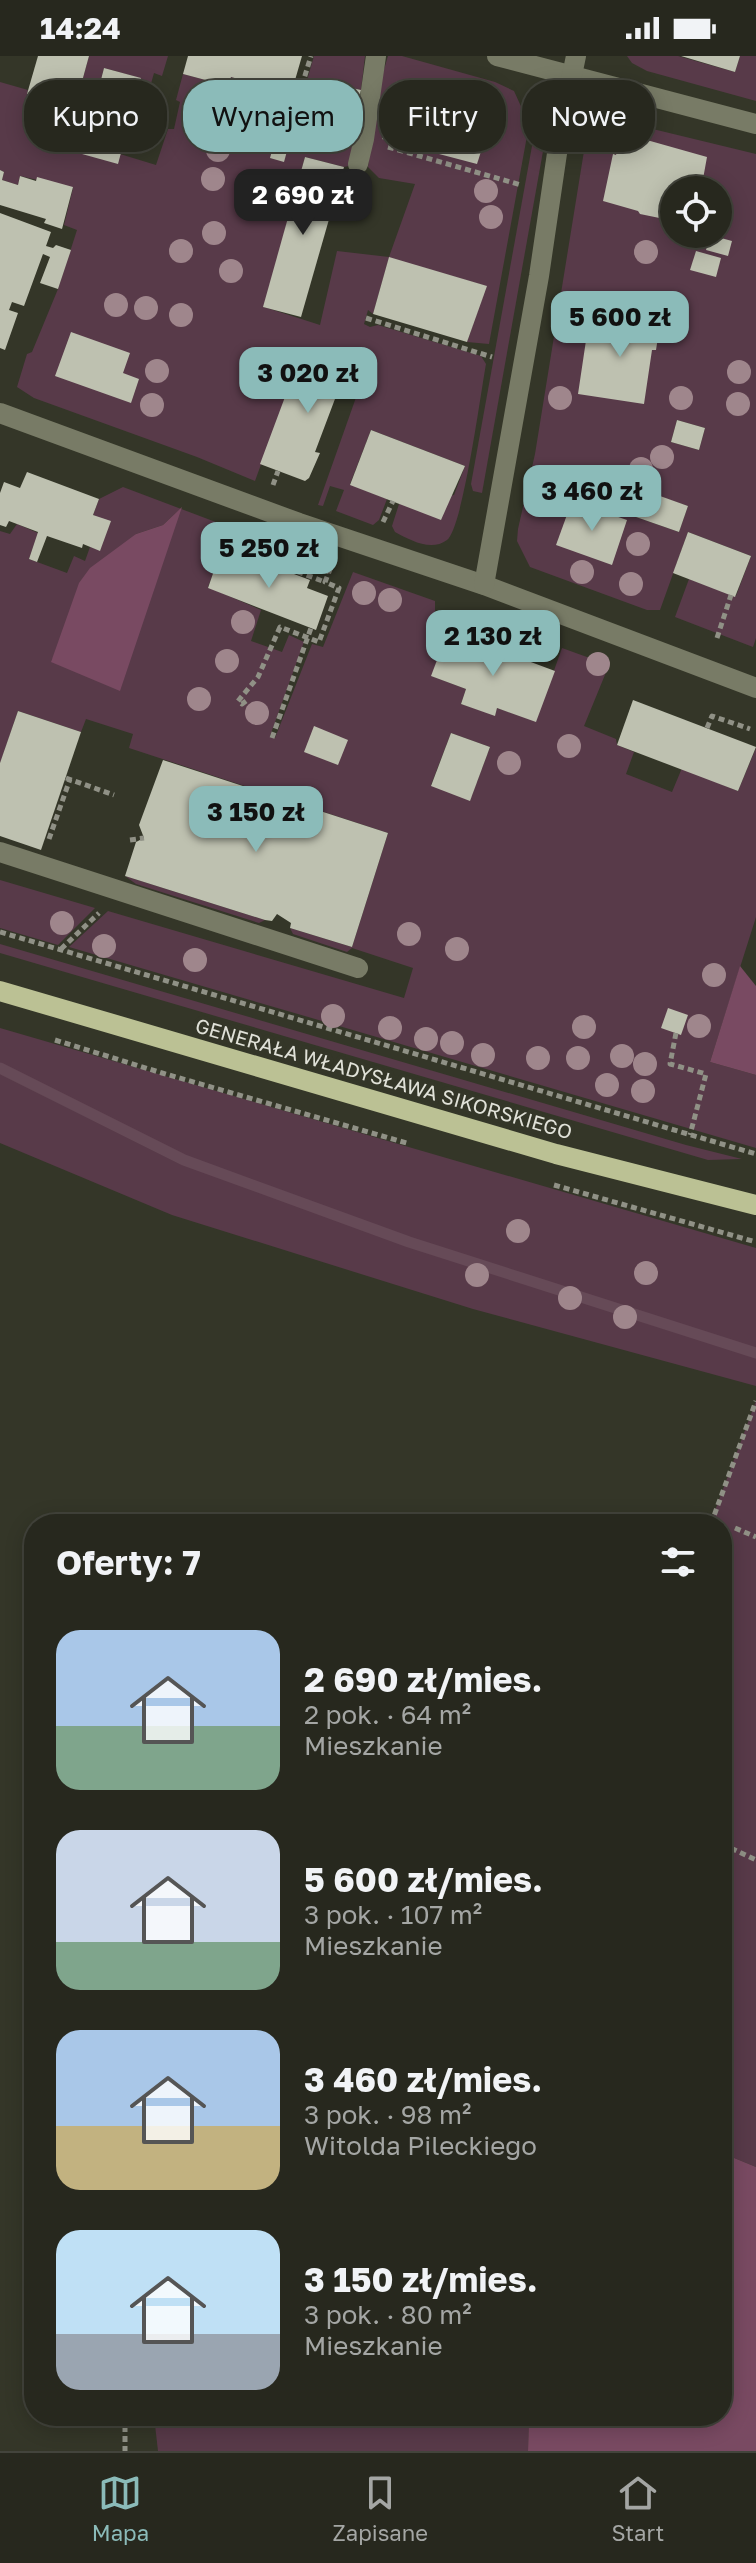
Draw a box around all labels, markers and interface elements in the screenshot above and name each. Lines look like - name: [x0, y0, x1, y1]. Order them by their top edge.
- text: 14:24: [40, 10, 121, 46]
- chip: Kupno: [24, 80, 167, 152]
- chip: Wynajem: [183, 80, 363, 152]
- chip: Filtry: [379, 80, 506, 152]
- chip: Nowe: [522, 80, 655, 152]
- pin: 2 690 zł: [220, 169, 386, 237]
- map controls: [660, 176, 732, 248]
- button: locate: [660, 176, 732, 248]
- text: 2 690 zł: [252, 179, 354, 210]
- pin: 5 600 zł: [537, 291, 703, 359]
- text: 5 600 zł: [569, 301, 671, 332]
- pin: 3 020 zł: [225, 347, 391, 415]
- text: 3 020 zł: [257, 357, 359, 388]
- pin: 3 460 zł: [509, 465, 675, 533]
- text: 3 460 zł: [541, 475, 643, 506]
- pin: 5 250 zł: [186, 522, 352, 590]
- text: 5 250 zł: [219, 532, 319, 563]
- pin: 2 130 zł: [410, 610, 576, 678]
- text: 2 130 zł: [444, 620, 542, 651]
- pin: 3 150 zł: [173, 786, 339, 854]
- text: 3 150 zł: [207, 796, 305, 827]
- street label: GENERAŁA WŁADYSŁAWA SIKORSKIEGO: [193, 1013, 575, 1143]
- icon: filters: [656, 1540, 700, 1584]
- text: Oferty: 7: [56, 1542, 201, 1582]
- text: 2 690 zł/mies.: [304, 1659, 542, 1699]
- icon: home: [120, 1662, 216, 1758]
- text: 2 pok. · 64 m²: [304, 1699, 471, 1730]
- text: Mieszkanie: [304, 1730, 443, 1761]
- text: 5 600 zł/mies.: [304, 1859, 543, 1899]
- icon: home: [120, 1862, 216, 1958]
- text: 3 pok. · 107 m²: [304, 1899, 482, 1930]
- text: Mieszkanie: [304, 1930, 443, 1961]
- text: 3 460 zł/mies.: [304, 2059, 542, 2099]
- icon: home: [120, 2062, 216, 2158]
- text: 3 pok. · 98 m²: [304, 2099, 471, 2130]
- text: Witolda Pileckiego: [304, 2130, 537, 2161]
- text: 3 150 zł/mies.: [304, 2259, 538, 2299]
- icon: home: [120, 2262, 216, 2358]
- text: 3 pok. · 80 m²: [304, 2299, 472, 2330]
- text: Mieszkanie: [304, 2330, 443, 2361]
- tab: Mapa: [92, 2471, 149, 2546]
- tab: Zapisane: [333, 2471, 428, 2546]
- tab: Start: [612, 2471, 664, 2546]

